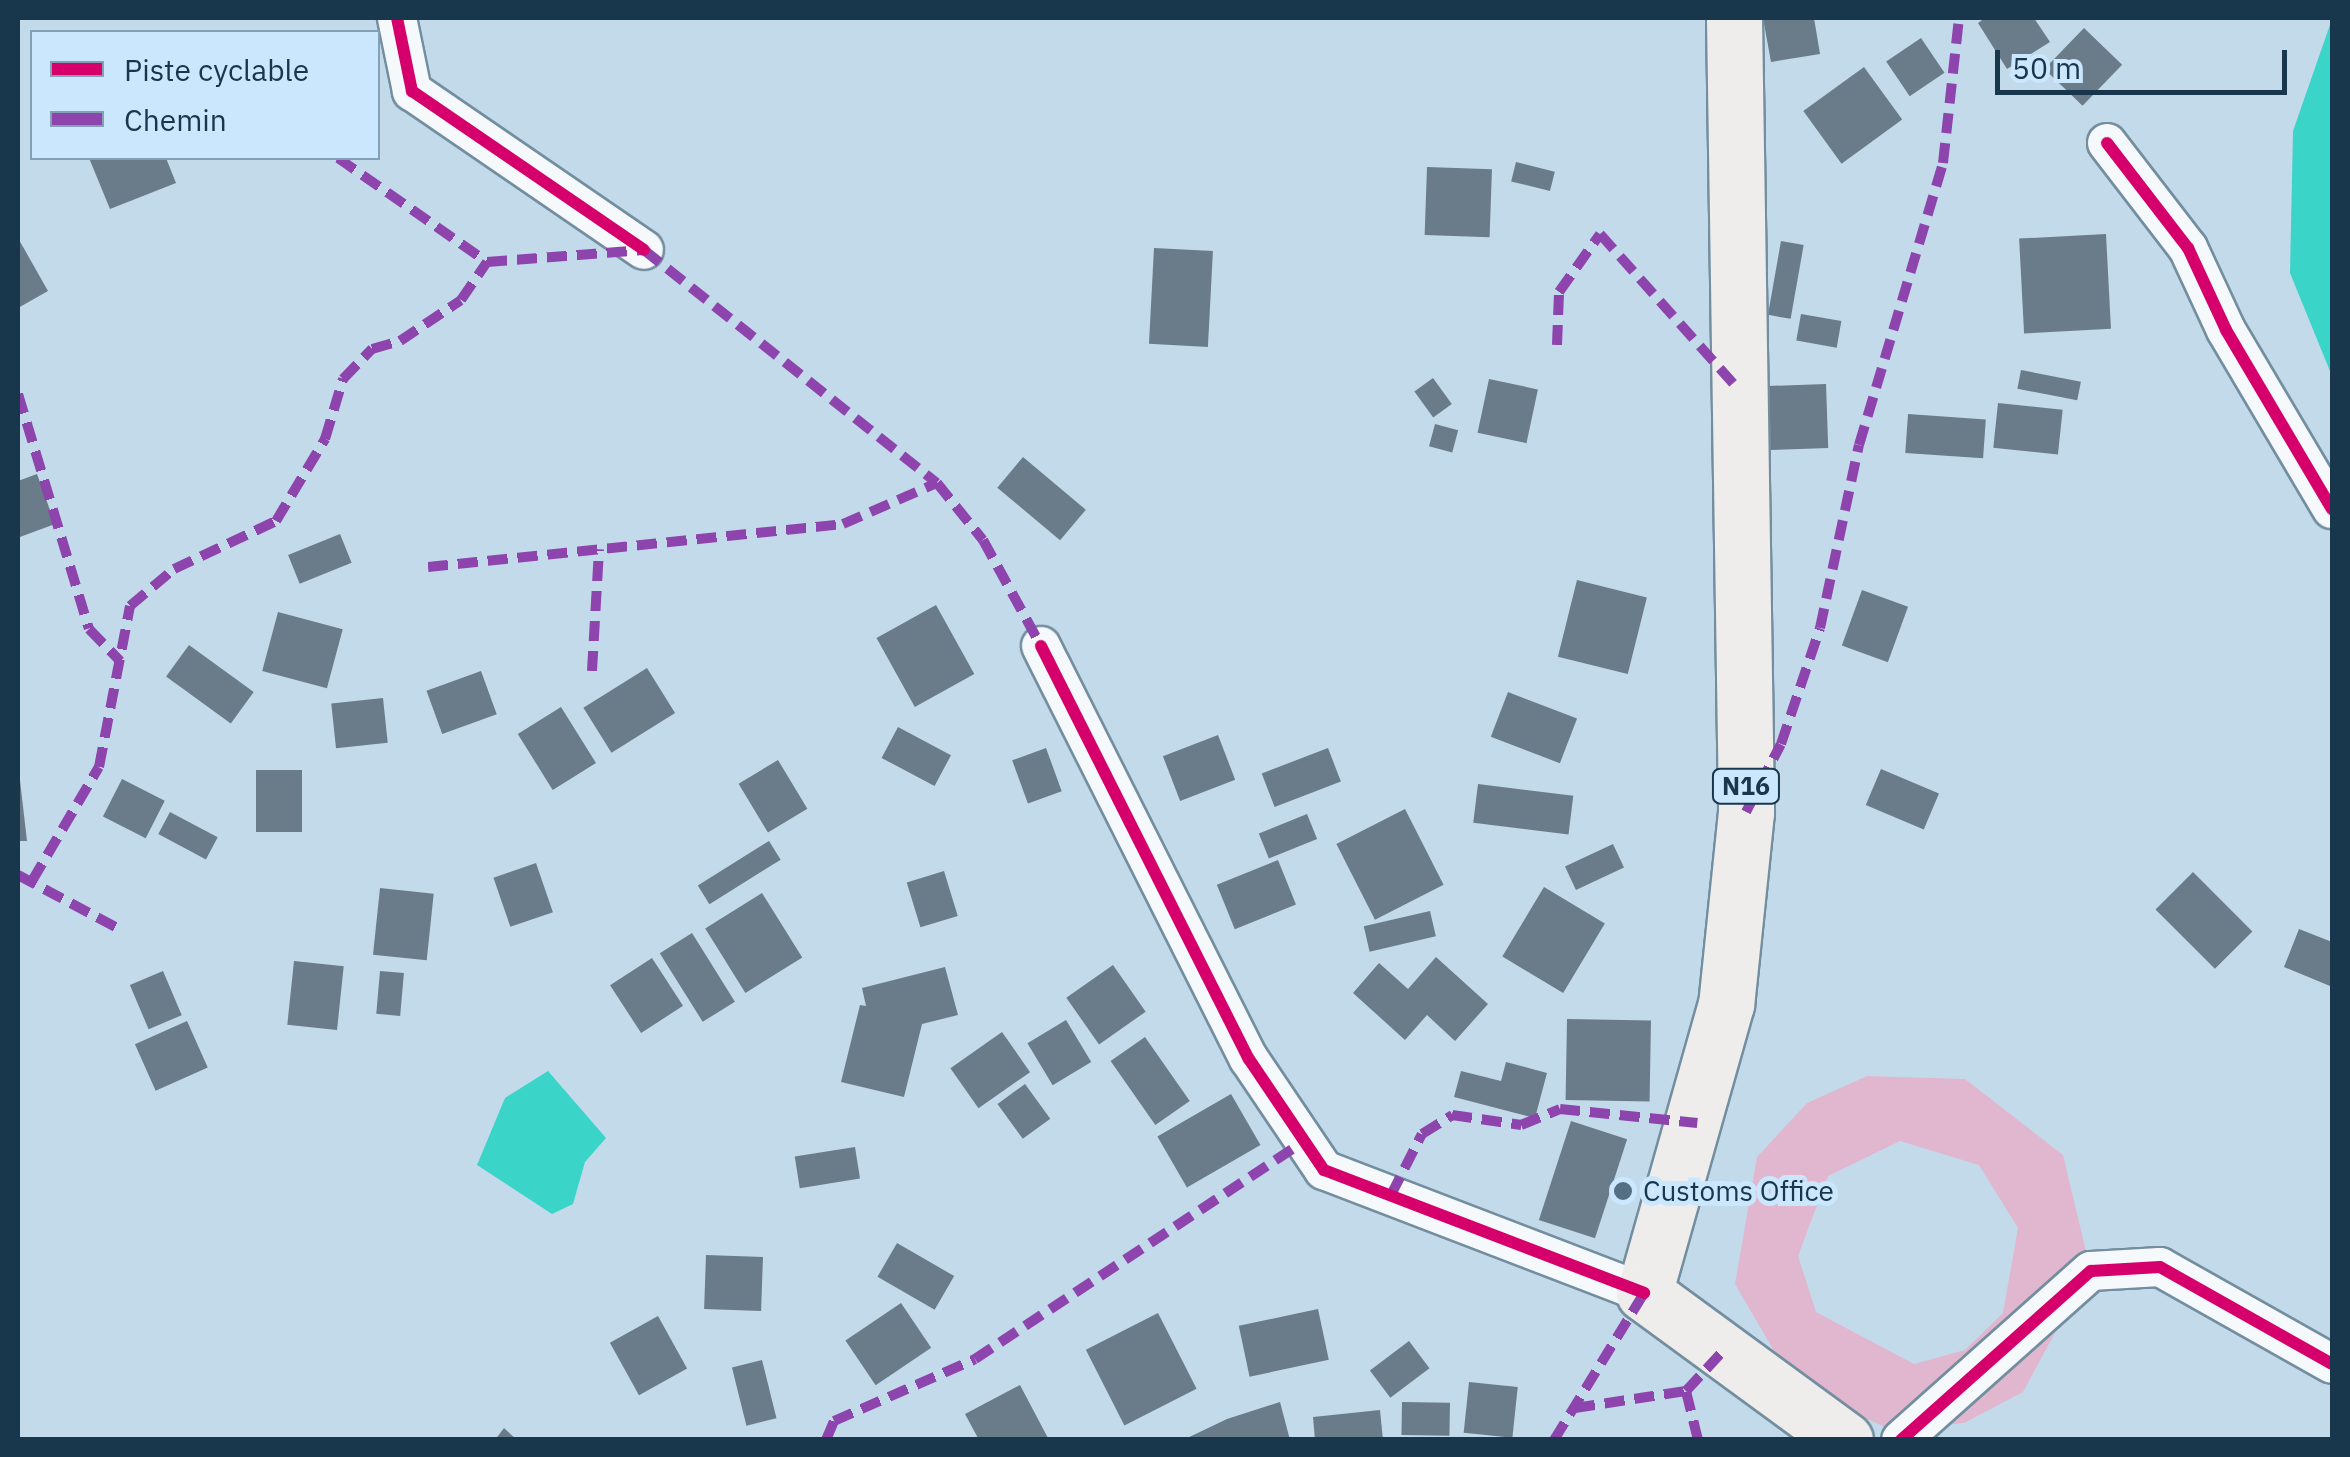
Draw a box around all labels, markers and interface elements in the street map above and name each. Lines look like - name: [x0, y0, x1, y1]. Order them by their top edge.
- legend: [30, 30, 380, 160]
- scale bar: [2000, 30, 2292, 92]
- text: 50 m: [2012, 48, 2081, 87]
- text: Piste cyclable: [124, 50, 309, 89]
- text: Chemin: [124, 100, 227, 139]
- road number: N16: [1711, 766, 1781, 806]
- place label: Customs Office: [1643, 1174, 1834, 1208]
- marker: Customs Office: [1612, 1180, 1634, 1202]

